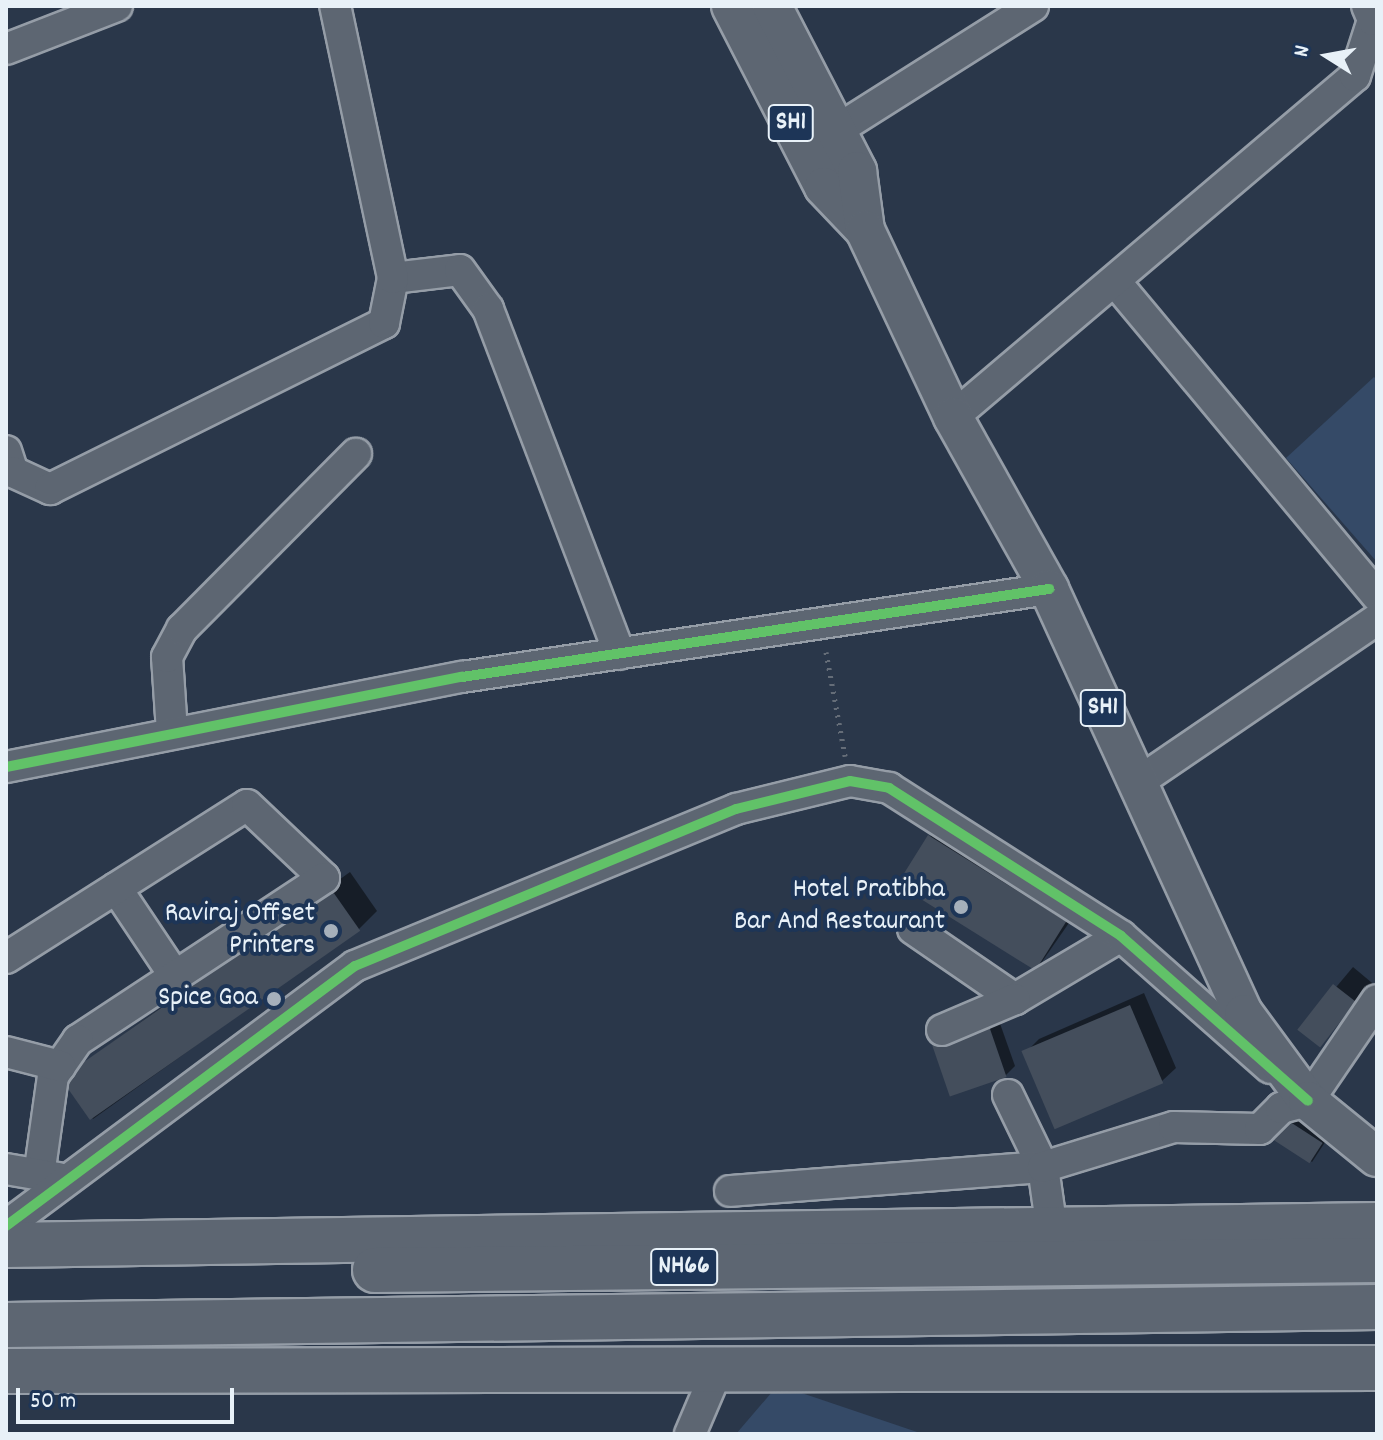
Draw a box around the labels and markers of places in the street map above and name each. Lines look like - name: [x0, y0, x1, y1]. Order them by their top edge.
- place label: Hotel Pratibha Bar And Restaurant: [734, 874, 945, 940]
- place label: Raviraj Offset Printers: [165, 898, 315, 964]
- marker: Hotel Pratibha Bar And Restaurant: [952, 898, 970, 916]
- marker: Raviraj Offset Printers: [322, 922, 340, 940]
- place label: Spice Goa: [158, 982, 258, 1016]
- marker: Spice Goa: [265, 990, 283, 1008]

